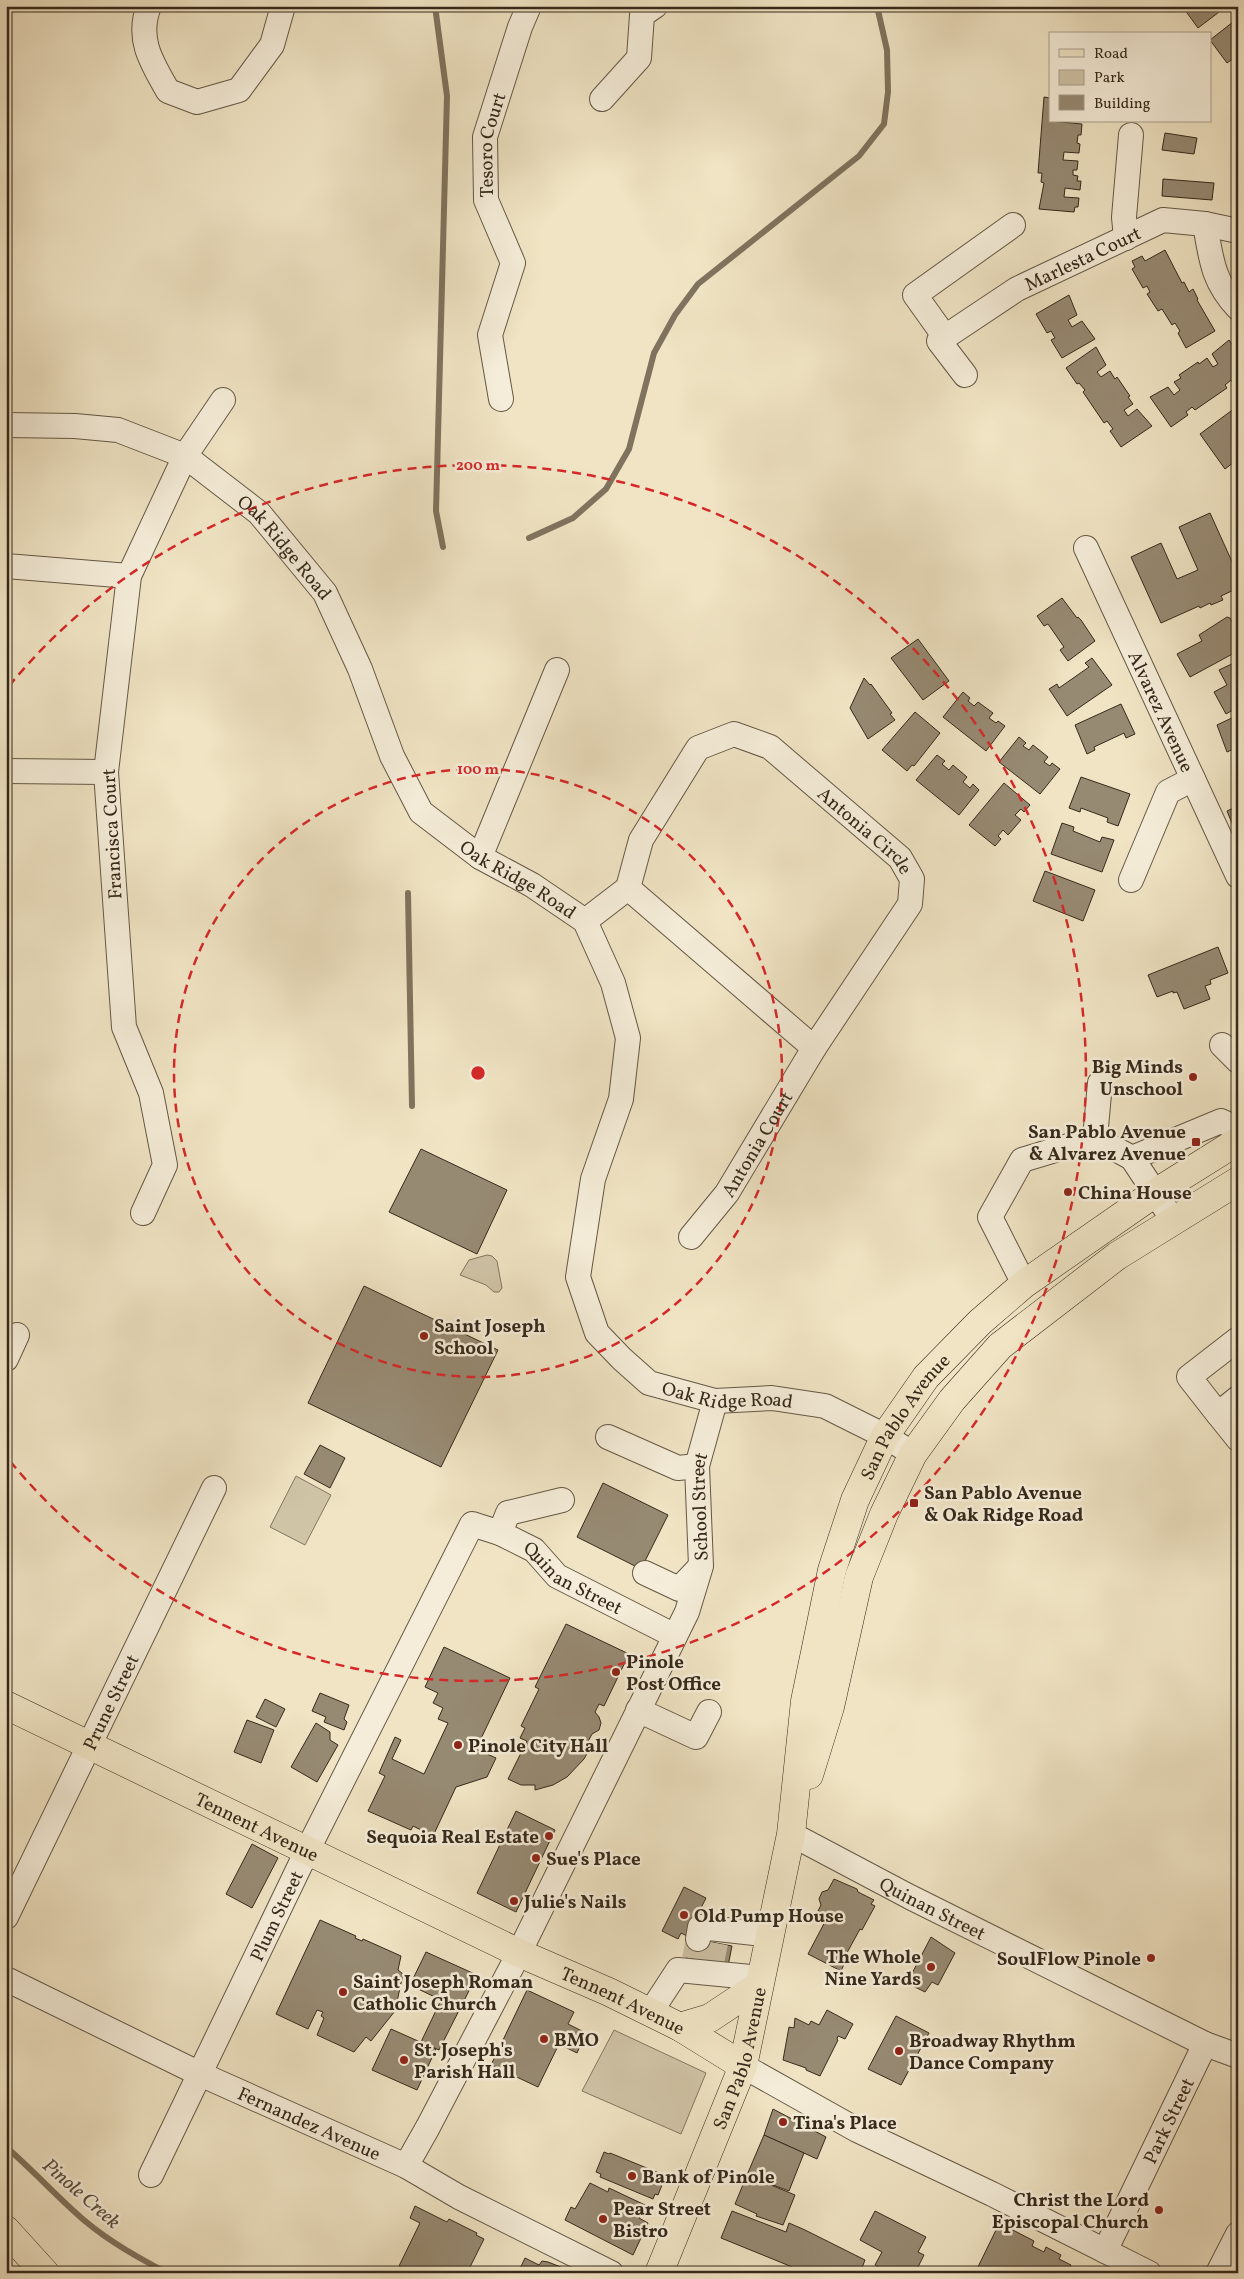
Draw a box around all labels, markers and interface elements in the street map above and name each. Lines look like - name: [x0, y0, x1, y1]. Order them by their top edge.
- legend: [1049, 32, 1212, 122]
- text: Road: [1094, 44, 1128, 65]
- text: Park: [1094, 68, 1125, 89]
- street label: Tesoro Court: [474, 89, 513, 198]
- text: Building: [1094, 94, 1151, 115]
- street label: Marlesta Court: [1021, 221, 1146, 298]
- text: 200 m: [456, 456, 500, 477]
- street label: Oak Ridge Road: [231, 490, 337, 606]
- street label: Alvarez Avenue: [1121, 647, 1199, 777]
- text: 100 m: [457, 760, 500, 781]
- street label: Francisca Court: [97, 768, 129, 900]
- street label: Antonia Circle: [811, 782, 918, 880]
- street label: Oak Ridge Road: [453, 835, 581, 926]
- place label: Big Minds Unschool: [1092, 1055, 1183, 1103]
- centre of rings: [469, 1064, 487, 1082]
- marker: Big Minds Unschool: [1187, 1071, 1199, 1083]
- street label: Antonia Court: [716, 1087, 800, 1203]
- place label: San Pablo Avenue & Alvarez Avenue: [1028, 1120, 1186, 1168]
- marker: San Pablo Avenue & Alvarez Avenue: [1190, 1136, 1202, 1148]
- place label: China House: [1078, 1181, 1192, 1207]
- marker: China House: [1062, 1186, 1074, 1198]
- place label: Saint Joseph School: [434, 1314, 546, 1362]
- marker: Saint Joseph School: [418, 1330, 430, 1342]
- street label: San Pablo Avenue: [855, 1349, 957, 1485]
- street label: Oak Ridge Road: [659, 1376, 795, 1416]
- street label: School Street: [686, 1449, 716, 1561]
- place label: San Pablo Avenue & Oak Ridge Road: [924, 1481, 1084, 1529]
- marker: San Pablo Avenue & Oak Ridge Road: [908, 1497, 920, 1509]
- street label: Quinan Street: [519, 1536, 627, 1622]
- street label: Prune Street: [78, 1650, 147, 1755]
- place label: Pinole Post Office: [626, 1650, 721, 1698]
- marker: Pinole Post Office: [610, 1666, 622, 1678]
- place label: Pinole City Hall: [468, 1734, 608, 1760]
- marker: Pinole City Hall: [452, 1739, 464, 1751]
- street label: Tennent Avenue: [190, 1787, 323, 1869]
- place label: Sequoia Real Estate: [366, 1825, 539, 1851]
- marker: Sequoia Real Estate: [543, 1830, 555, 1842]
- place label: Sue's Place: [546, 1847, 641, 1873]
- marker: Sue's Place: [530, 1852, 542, 1864]
- street label: Plum Street: [245, 1866, 311, 1966]
- street label: Quinan Street: [874, 1872, 990, 1948]
- place label: Julie's Nails: [523, 1890, 627, 1916]
- marker: Julie's Nails: [508, 1895, 520, 1907]
- place label: Old Pump House: [694, 1904, 844, 1930]
- marker: Old Pump House: [678, 1909, 690, 1921]
- place label: The Whole Nine Yards: [825, 1945, 921, 1993]
- place label: SoulFlow Pinole: [997, 1947, 1141, 1973]
- marker: SoulFlow Pinole: [1145, 1952, 1157, 1964]
- marker: The Whole Nine Yards: [925, 1961, 937, 1973]
- street label: Tennent Avenue: [556, 1962, 689, 2042]
- place label: Saint Joseph Roman Catholic Church: [353, 1970, 533, 2018]
- street label: San Pablo Avenue: [708, 1985, 774, 2134]
- marker: Saint Joseph Roman Catholic Church: [337, 1986, 349, 1998]
- place label: BMO: [554, 2028, 599, 2054]
- place label: Broadway Rhythm Dance Company: [909, 2029, 1076, 2077]
- marker: BMO: [538, 2033, 550, 2045]
- place label: St. Joseph's Parish Hall: [414, 2038, 515, 2086]
- marker: Broadway Rhythm Dance Company: [893, 2045, 905, 2057]
- marker: St. Joseph's Parish Hall: [398, 2054, 410, 2066]
- street label: Park Street: [1138, 2074, 1202, 2169]
- street label: Fernandez Avenue: [233, 2081, 384, 2168]
- place label: Tina's Place: [793, 2111, 897, 2137]
- marker: Tina's Place: [777, 2116, 789, 2128]
- water label: Pinole Creek: [36, 2153, 126, 2236]
- place label: Bank of Pinole: [642, 2165, 775, 2191]
- marker: Bank of Pinole: [626, 2170, 638, 2182]
- place label: Christ the Lord Episcopal Church: [992, 2188, 1149, 2236]
- place label: Pear Street Bistro: [613, 2197, 711, 2245]
- marker: Christ the Lord Episcopal Church: [1153, 2204, 1165, 2216]
- marker: Pear Street Bistro: [597, 2213, 609, 2225]

